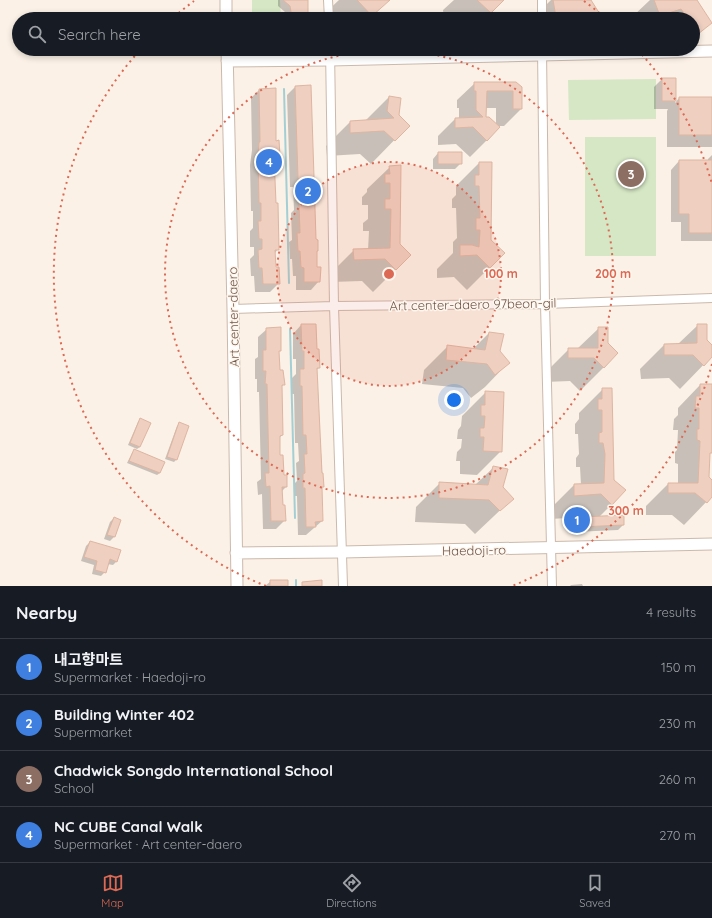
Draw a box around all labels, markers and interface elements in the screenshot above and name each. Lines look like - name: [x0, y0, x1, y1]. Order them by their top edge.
- search box: [12, 12, 700, 56]
- icon: search: [26, 23, 48, 45]
- text: Search here: [58, 25, 141, 44]
- pin: 4: [256, 147, 282, 177]
- pin: 3: [618, 159, 644, 189]
- pin: 2: [295, 176, 321, 206]
- text: 100 m: [484, 266, 518, 281]
- text: 200 m: [595, 266, 631, 281]
- street label: Art center-daero: [224, 267, 242, 367]
- centre of rings: [382, 267, 396, 281]
- street label: Art center-daero 97beon-gil: [389, 295, 557, 313]
- your location: [444, 390, 464, 410]
- text: 300 m: [608, 503, 644, 518]
- pin: 1: [564, 505, 590, 535]
- street label: Haedoji-ro: [442, 541, 506, 559]
- text: Nearby: [16, 602, 77, 623]
- text: 4 results: [646, 604, 696, 620]
- text: 내고향마트: [54, 650, 123, 669]
- text: 1: [26, 659, 32, 675]
- text: 150 m: [661, 659, 696, 675]
- text: Supermarket · Haedoji-ro: [54, 669, 206, 685]
- text: Building Winter 402: [54, 705, 195, 724]
- text: 2: [25, 715, 33, 731]
- text: 230 m: [659, 715, 696, 731]
- text: Supermarket: [54, 724, 132, 740]
- text: Chadwick Songdo International School: [54, 761, 333, 780]
- text: 3: [26, 771, 32, 787]
- text: 260 m: [659, 771, 696, 787]
- text: School: [54, 780, 94, 796]
- text: NC CUBE Canal Walk: [54, 817, 203, 836]
- text: 4: [25, 827, 33, 843]
- text: 270 m: [659, 827, 696, 843]
- text: Supermarket · Art center-daero: [54, 836, 242, 852]
- tab: Map: [101, 872, 124, 910]
- tab: Directions: [326, 872, 377, 910]
- tab: Saved: [579, 872, 611, 910]

